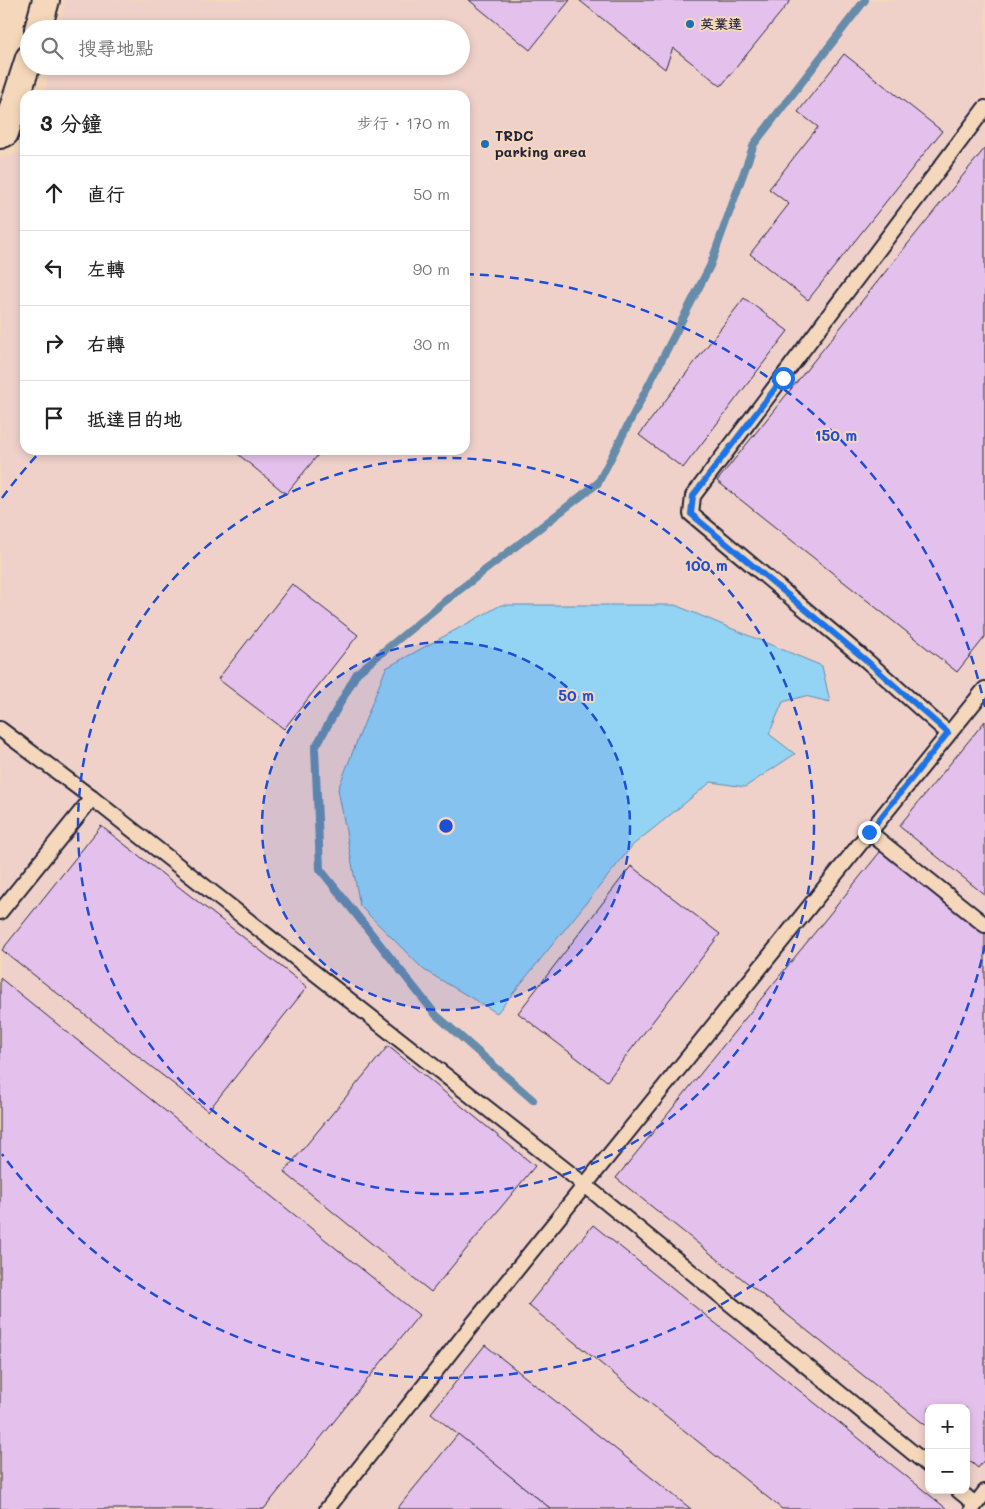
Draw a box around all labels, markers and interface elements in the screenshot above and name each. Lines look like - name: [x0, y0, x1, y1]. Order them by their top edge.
- place label: 英業達: [700, 14, 742, 33]
- marker: 英業達: [684, 18, 696, 30]
- search box: [20, 20, 470, 75]
- icon: search: [38, 34, 66, 62]
- text: 搜尋地點: [78, 35, 154, 60]
- text: 3 分鐘: [40, 109, 102, 136]
- text: 步行 · 170 m: [357, 112, 450, 133]
- place label: TRDC parking area: [495, 126, 587, 161]
- marker: TRDC parking area: [479, 138, 491, 150]
- icon: ahead: [40, 179, 68, 207]
- text: 直行: [87, 181, 125, 206]
- text: 50 m: [413, 183, 450, 204]
- icon: left: [40, 254, 68, 282]
- text: 左轉: [87, 256, 125, 281]
- text: 90 m: [413, 258, 450, 279]
- icon: right: [40, 329, 68, 357]
- text: 右轉: [87, 331, 125, 356]
- text: 30 m: [413, 333, 450, 354]
- route start: [772, 367, 795, 390]
- icon: arrive: [40, 404, 68, 432]
- text: 抵達目的地: [87, 406, 182, 431]
- text: 150 m: [815, 425, 857, 445]
- text: 100 m: [684, 555, 728, 575]
- text: 50 m: [558, 685, 594, 705]
- centre of rings: [437, 817, 455, 835]
- route end: [858, 821, 881, 844]
- map controls: [925, 1404, 970, 1494]
- button: +: [925, 1404, 970, 1449]
- button: −: [925, 1449, 970, 1494]

